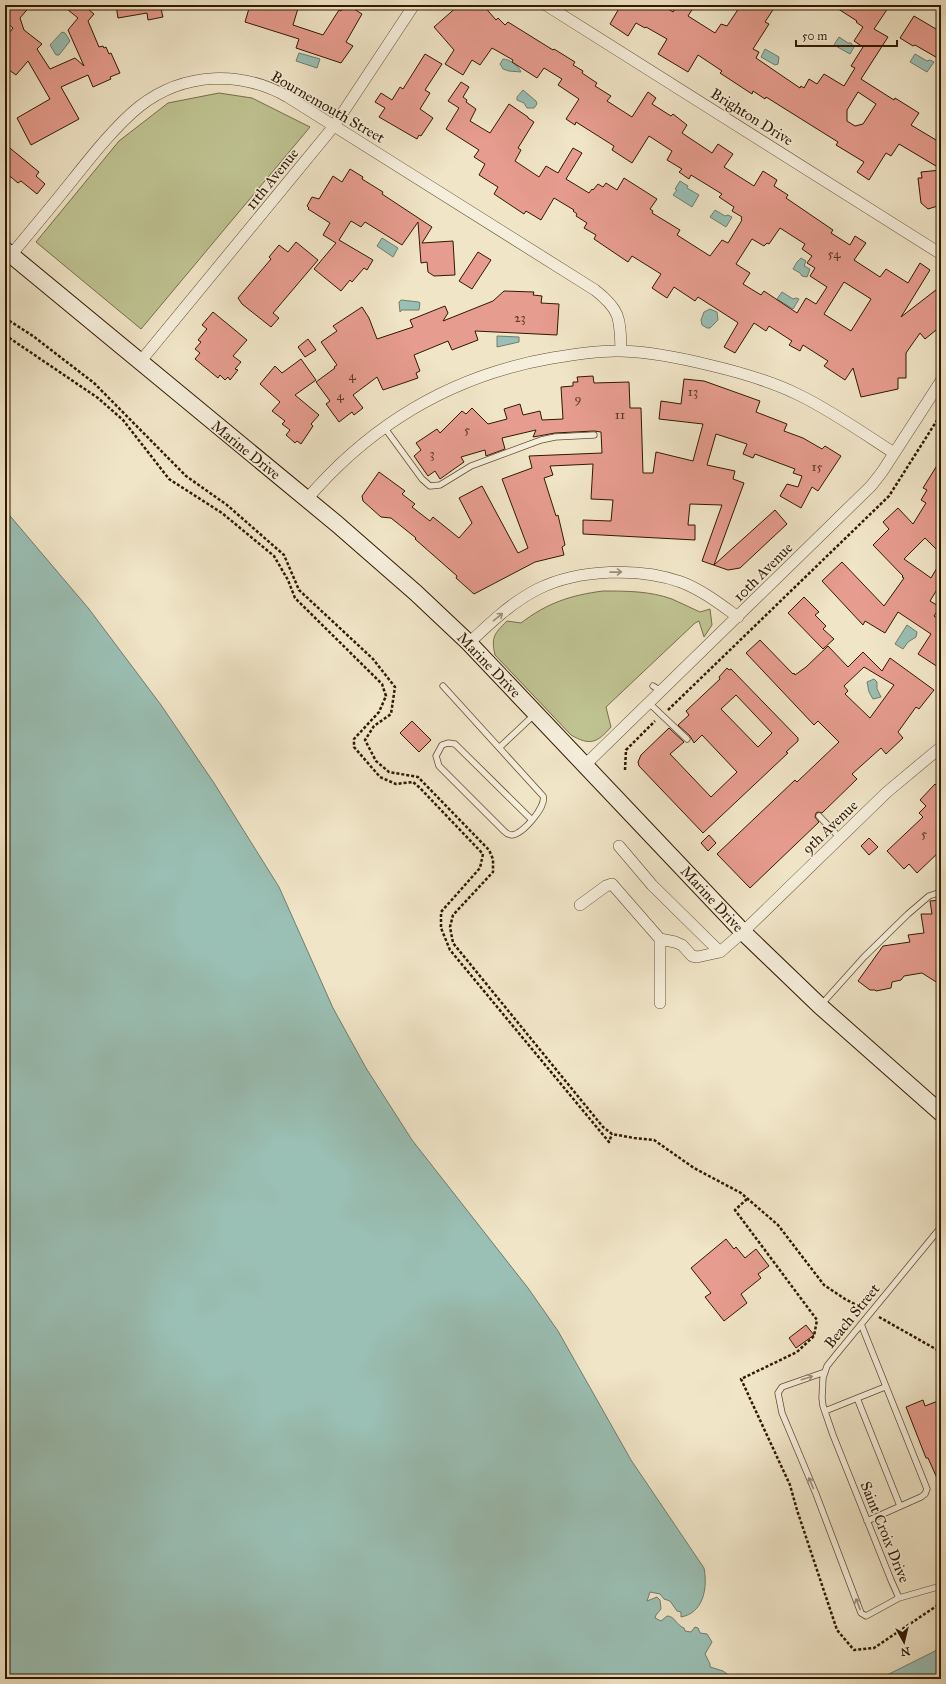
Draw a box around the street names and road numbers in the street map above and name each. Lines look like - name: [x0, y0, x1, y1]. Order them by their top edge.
- street label: Bournemouth Street: [268, 67, 388, 147]
- street label: Brighton Drive: [707, 84, 797, 150]
- street label: 11th Avenue: [242, 145, 302, 213]
- street label: Marine Drive: [208, 417, 284, 483]
- street label: 10th Avenue: [730, 539, 796, 605]
- street label: Marine Drive: [453, 629, 525, 701]
- street label: 9th Avenue: [799, 796, 861, 858]
- street label: Marine Drive: [677, 862, 747, 936]
- street label: Beach Street: [821, 1280, 884, 1352]
- street label: Saint Croix Drive: [856, 1479, 914, 1585]

